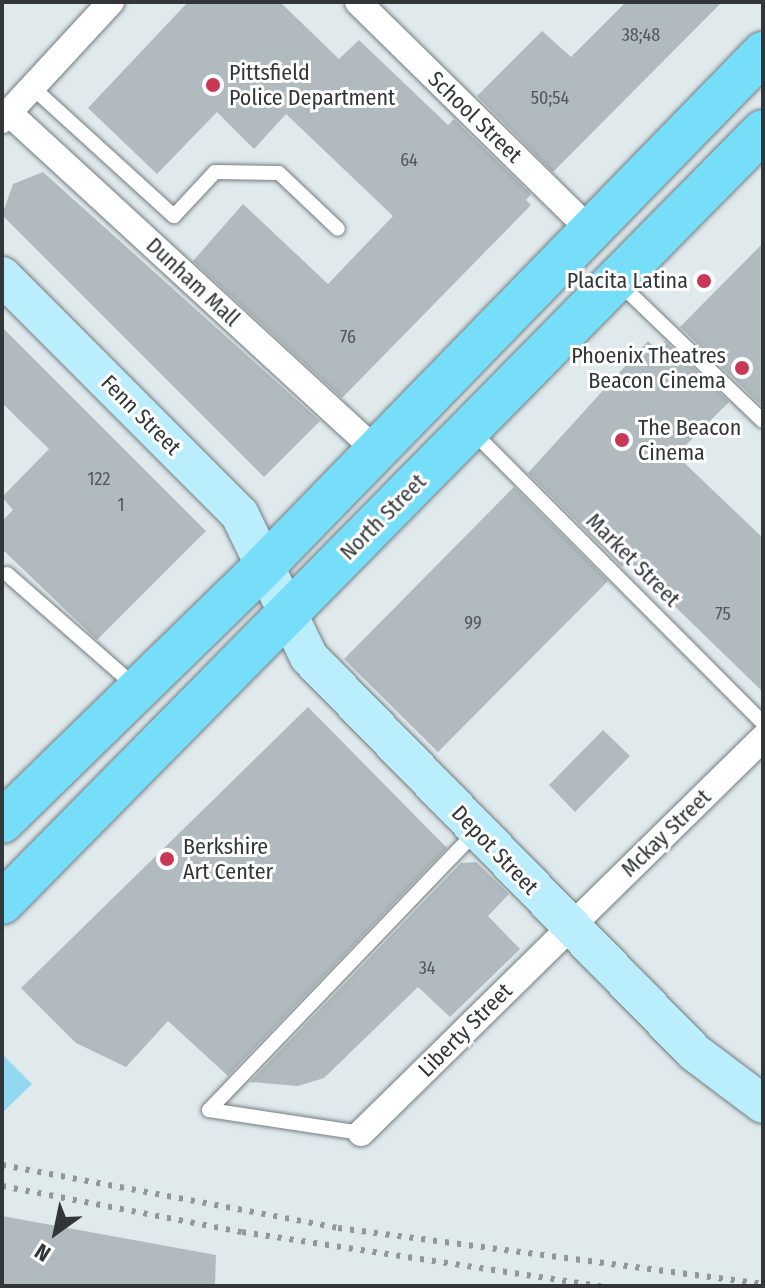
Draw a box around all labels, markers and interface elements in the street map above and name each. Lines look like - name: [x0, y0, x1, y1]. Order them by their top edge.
- house number: 38;48: [622, 24, 660, 46]
- place label: Pittsfield Police Department: [229, 59, 395, 110]
- street label: School Street: [423, 66, 527, 168]
- marker: Pittsfield Police Department: [204, 76, 222, 94]
- house number: 50;54: [531, 87, 569, 109]
- house number: 64: [400, 149, 418, 171]
- street label: Dunham Mall: [141, 232, 245, 332]
- place label: Placita Latina: [567, 268, 688, 294]
- marker: Placita Latina: [695, 272, 713, 290]
- house number: 76: [340, 326, 356, 348]
- place label: Phoenix Theatres Beacon Cinema: [571, 342, 726, 394]
- marker: Phoenix Theatres Beacon Cinema: [733, 359, 751, 377]
- street label: Fenn Street: [96, 370, 186, 460]
- place label: The Beacon Cinema: [638, 414, 741, 466]
- marker: The Beacon Cinema: [613, 431, 631, 449]
- house number: 122: [88, 468, 110, 490]
- street label: North Street: [335, 469, 431, 565]
- house number: 1: [117, 494, 125, 516]
- street label: Market Street: [581, 508, 685, 612]
- house number: 75: [715, 603, 731, 625]
- house number: 99: [464, 612, 482, 634]
- street label: Mckay Street: [616, 784, 716, 882]
- street label: Depot Street: [446, 800, 544, 900]
- place label: Berkshire Art Center: [183, 833, 273, 884]
- marker: Berkshire Art Center: [158, 850, 176, 868]
- house number: 34: [419, 957, 435, 979]
- street label: Liberty Street: [413, 978, 517, 1082]
- north arrow: [16, 1192, 96, 1272]
- text: N: [30, 1238, 56, 1267]

